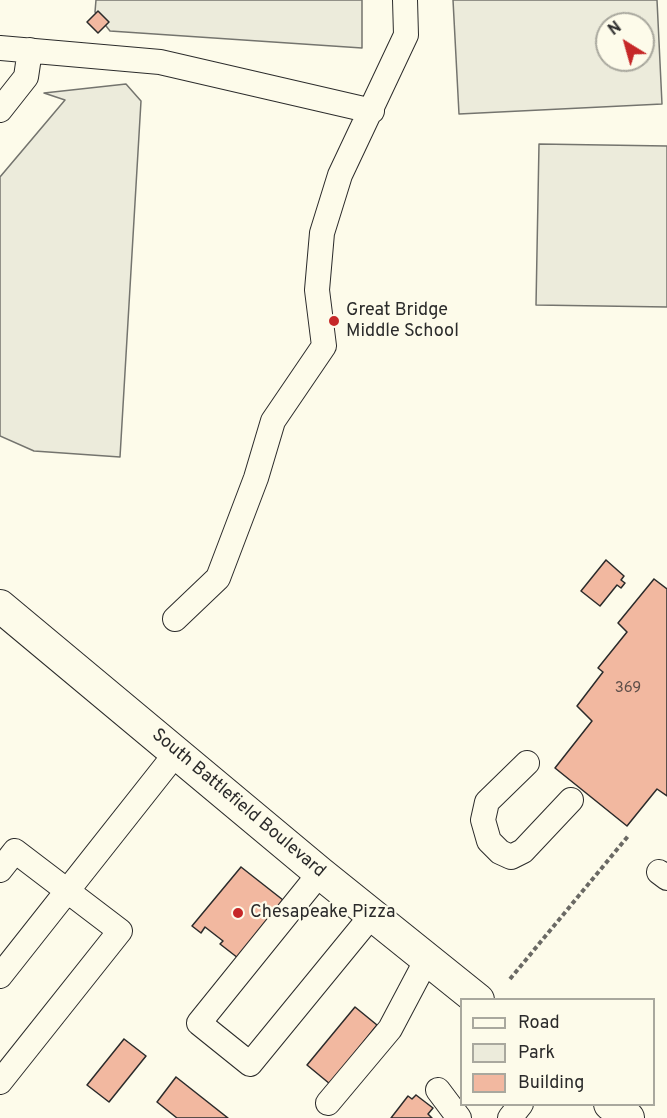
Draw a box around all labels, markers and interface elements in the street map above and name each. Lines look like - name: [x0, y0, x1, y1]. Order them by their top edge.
- north arrow: [595, 12, 655, 72]
- text: N: [605, 18, 626, 41]
- place label: Great Bridge Middle School: [346, 300, 459, 342]
- marker: Great Bridge Middle School: [327, 314, 341, 328]
- house number: 369: [615, 680, 641, 698]
- street label: South Battlefield Boulevard: [147, 725, 329, 883]
- place label: Chesapeake Pizza: [250, 902, 396, 924]
- marker: Chesapeake Pizza: [231, 906, 245, 920]
- legend: [460, 998, 655, 1106]
- text: Road: [518, 1012, 560, 1035]
- text: Park: [518, 1042, 555, 1065]
- text: Building: [518, 1072, 584, 1095]

